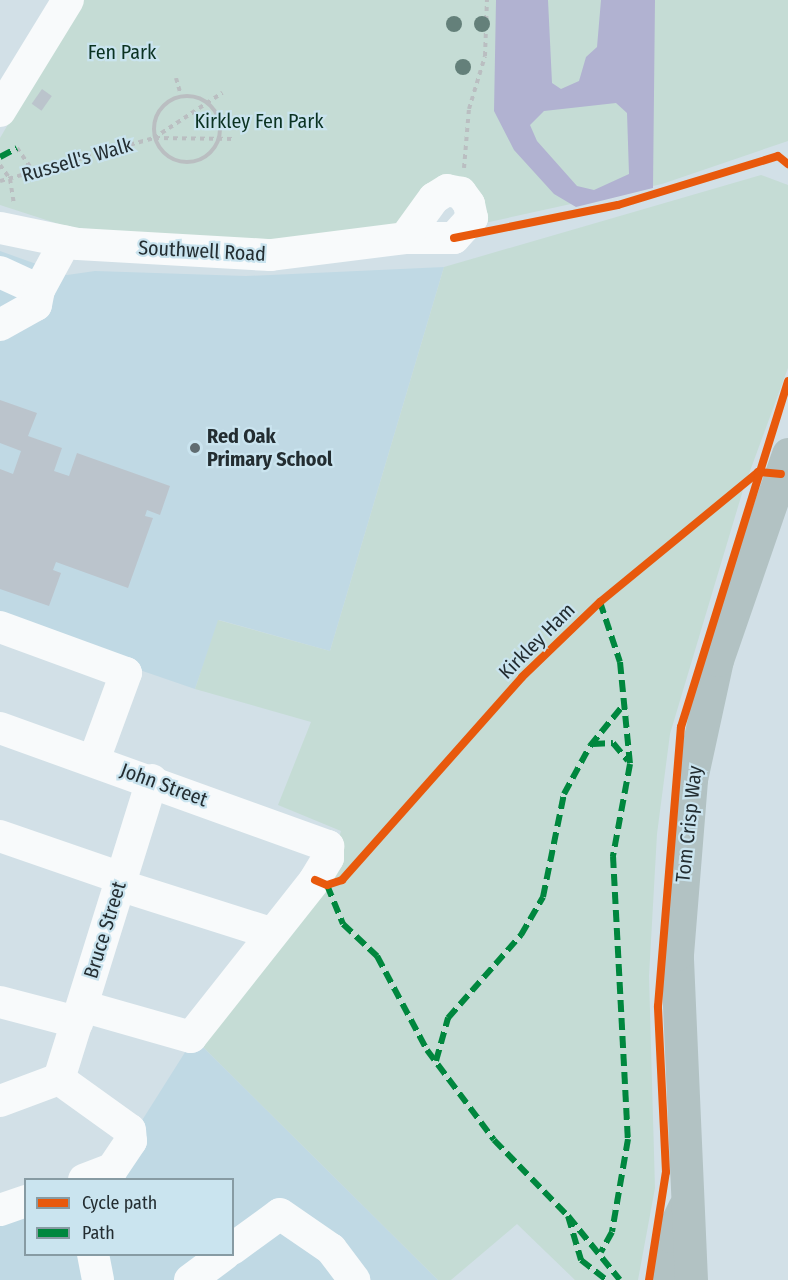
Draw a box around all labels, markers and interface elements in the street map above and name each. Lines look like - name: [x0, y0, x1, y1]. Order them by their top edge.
- park label: Fen Park: [88, 40, 156, 64]
- park label: Kirkley Fen Park: [194, 109, 324, 133]
- street label: Russell's Walk: [19, 133, 135, 187]
- street label: Southwell Road: [138, 236, 266, 266]
- place label: Red Oak Primary School: [207, 424, 333, 471]
- marker: Red Oak Primary School: [188, 441, 202, 455]
- street label: Kirkley Ham: [494, 598, 580, 684]
- street label: John Street: [117, 758, 211, 812]
- street label: Tom Crisp Way: [671, 764, 707, 884]
- street label: Bruce Street: [79, 879, 131, 981]
- legend: [24, 1178, 234, 1256]
- text: Cycle path: [82, 1192, 157, 1214]
- text: Path: [82, 1222, 115, 1244]

